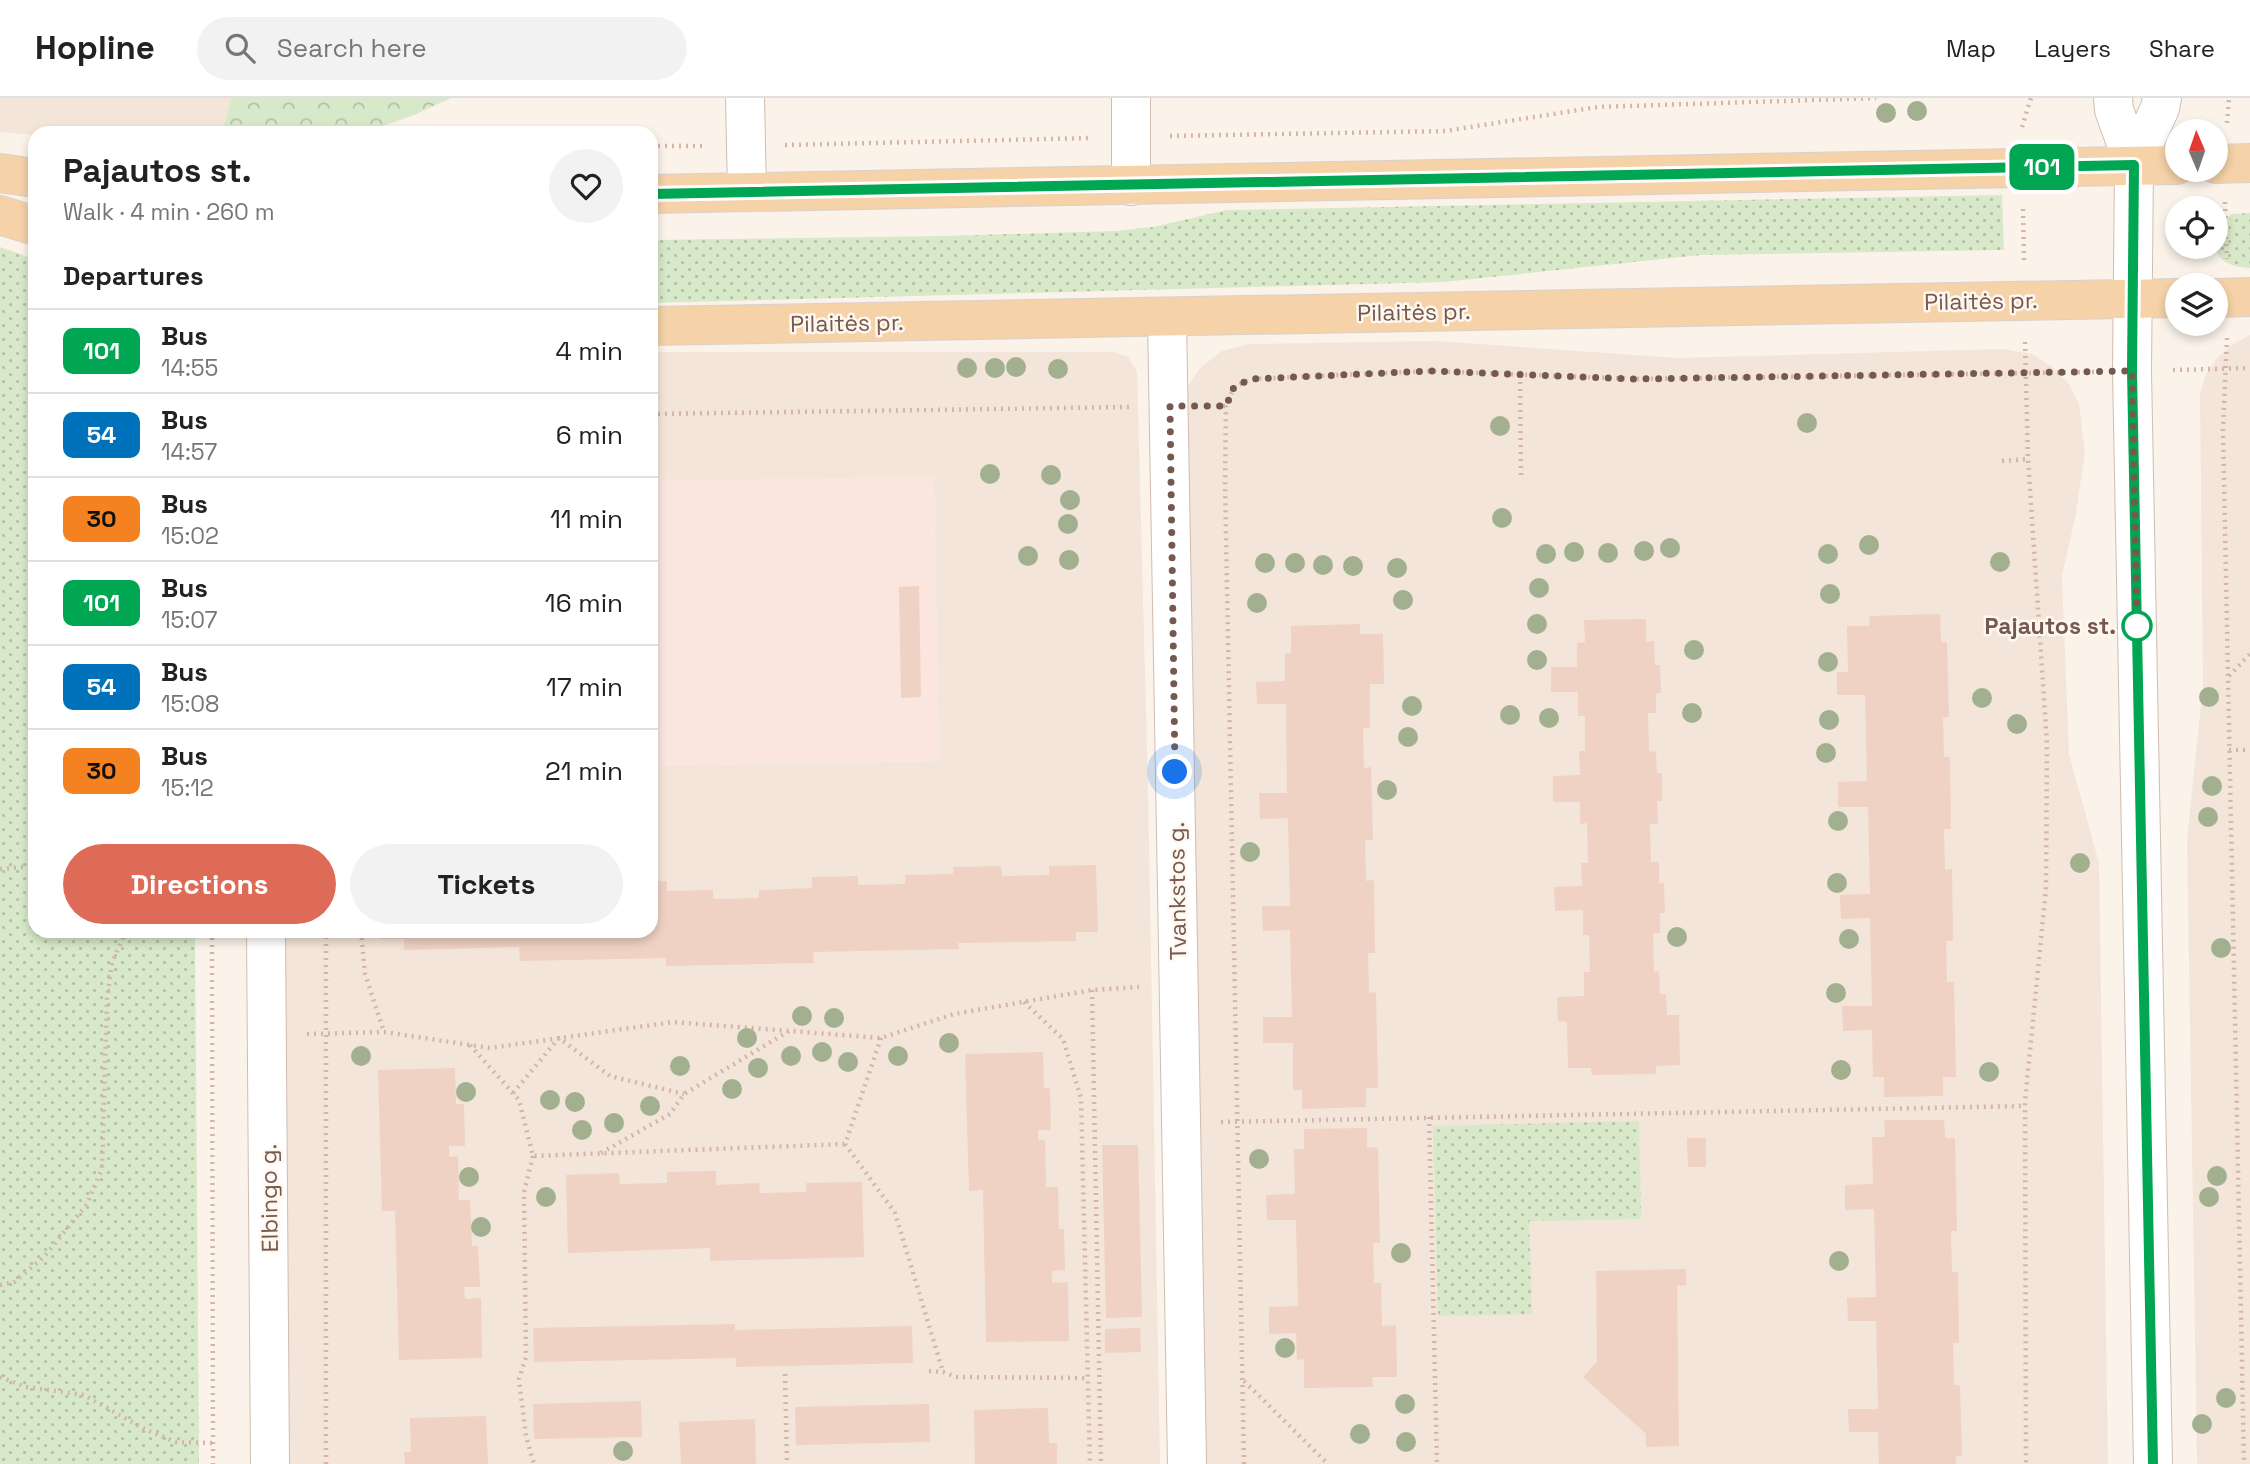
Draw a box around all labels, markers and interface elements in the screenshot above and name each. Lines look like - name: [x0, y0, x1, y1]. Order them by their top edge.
- search box: [197, 17, 687, 80]
- text: Hopline: [35, 27, 155, 69]
- icon: search: [221, 29, 259, 67]
- text: Search here: [277, 31, 427, 65]
- text: Map: [1946, 33, 1996, 64]
- text: Layers: [2034, 33, 2111, 64]
- text: Share: [2149, 33, 2215, 64]
- north arrow: [2165, 119, 2228, 182]
- map controls: [2165, 119, 2228, 336]
- line badge: 101: [2002, 144, 2082, 190]
- button: heart: [549, 149, 623, 223]
- text: Pajautos st.: [63, 150, 252, 192]
- text: 101: [2023, 151, 2061, 182]
- button: locate: [2165, 196, 2228, 259]
- text: Walk · 4 min · 260 m: [63, 197, 275, 227]
- text: Departures: [63, 259, 204, 293]
- button: layers: [2165, 273, 2228, 336]
- street label: Pilaitės pr.: [1924, 285, 2038, 317]
- street label: Pilaitės pr.: [1357, 296, 1471, 328]
- street label: Pilaitės pr.: [790, 307, 904, 339]
- text: Bus: [161, 319, 208, 353]
- text: 4 min: [555, 334, 623, 368]
- text: 101: [83, 335, 120, 366]
- text: 14:55: [161, 353, 218, 383]
- text: Bus: [161, 403, 208, 437]
- text: 6 min: [556, 418, 623, 452]
- text: 54: [87, 419, 116, 450]
- text: 14:57: [161, 437, 217, 467]
- text: Bus: [161, 487, 208, 521]
- text: 11 min: [550, 502, 623, 536]
- text: 30: [86, 503, 117, 534]
- text: 15:02: [161, 521, 219, 551]
- text: Bus: [161, 571, 208, 605]
- text: 16 min: [545, 586, 623, 620]
- text: 101: [83, 587, 120, 618]
- text: 15:07: [161, 605, 218, 635]
- place label: Pajautos st.: [1985, 611, 2116, 641]
- marker: Pajautos st.: [2122, 611, 2152, 641]
- text: Bus: [161, 655, 208, 689]
- text: 17 min: [546, 670, 623, 704]
- text: 54: [87, 671, 116, 702]
- text: 15:08: [161, 689, 219, 719]
- text: Bus: [161, 739, 208, 773]
- text: 21 min: [545, 754, 623, 788]
- your location: [1157, 754, 1192, 789]
- text: 30: [86, 755, 117, 786]
- text: 15:12: [161, 773, 214, 803]
- street label: Tvankstos g.: [1161, 822, 1193, 960]
- button: Directions: [63, 844, 336, 924]
- button: Tickets: [350, 844, 623, 924]
- street label: Elbingo g.: [253, 1143, 285, 1253]

